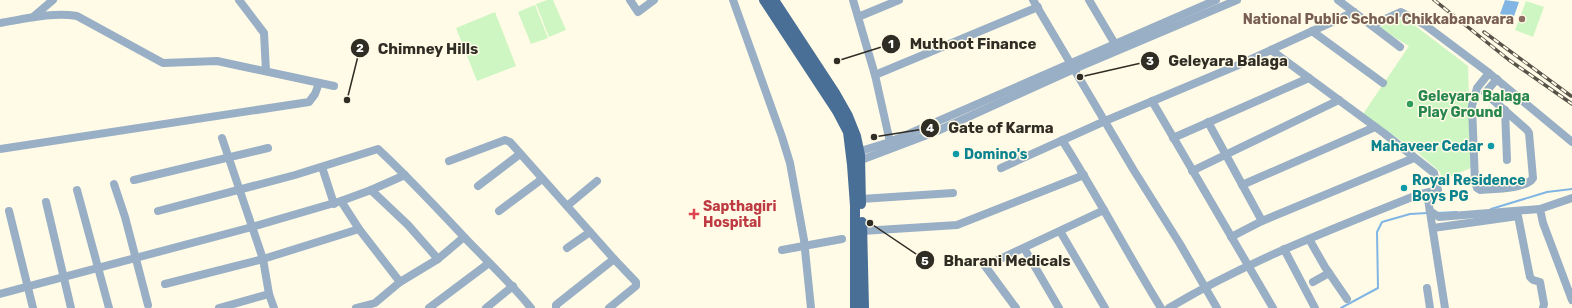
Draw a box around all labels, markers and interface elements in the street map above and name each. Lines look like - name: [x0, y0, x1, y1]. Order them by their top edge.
- place label: National Public School Chikkabanavara: [1243, 11, 1514, 28]
- marker: National Public School Chikkabanavara: [1517, 14, 1527, 24]
- callout: Muthoot Finance: [881, 30, 1044, 57]
- callout: Chimney Hills: [350, 35, 487, 62]
- text: Muthoot Finance: [910, 35, 1036, 53]
- text: 1: [888, 37, 894, 51]
- text: Chimney Hills: [378, 40, 478, 58]
- text: 2: [356, 41, 364, 55]
- callout: Geleyara Balaga: [1140, 48, 1296, 75]
- text: Geleyara Balaga: [1168, 52, 1288, 70]
- text: 3: [1146, 54, 1154, 68]
- place label: Geleyara Balaga Play Ground: [1418, 88, 1530, 121]
- marker: Geleyara Balaga Play Ground: [1405, 99, 1415, 109]
- callout: Gate of Karma: [920, 115, 1062, 142]
- text: Gate of Karma: [948, 119, 1054, 137]
- text: 4: [926, 121, 934, 135]
- place label: Mahaveer Cedar: [1371, 138, 1484, 155]
- marker: Mahaveer Cedar: [1486, 141, 1496, 151]
- place label: Domino's: [964, 146, 1028, 163]
- marker: Domino's: [951, 149, 961, 159]
- place label: Royal Residence Boys PG: [1412, 172, 1525, 205]
- marker: Royal Residence Boys PG: [1399, 183, 1409, 193]
- place label: Sapthagiri Hospital: [703, 198, 776, 231]
- marker: Sapthagiri Hospital: [688, 208, 700, 220]
- callout: Bharani Medicals: [915, 247, 1079, 274]
- text: Bharani Medicals: [943, 252, 1071, 270]
- text: 5: [921, 254, 929, 268]

